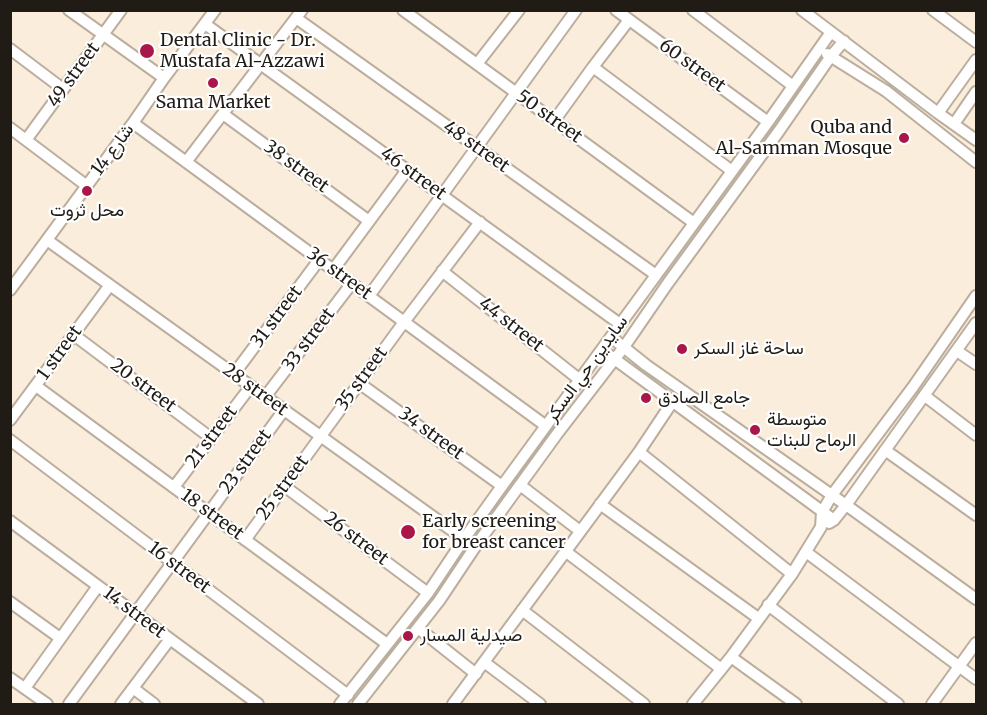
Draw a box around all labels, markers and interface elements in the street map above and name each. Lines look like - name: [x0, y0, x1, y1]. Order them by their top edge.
- place label: Dental Clinic - Dr. Mustafa Al-Azzawi: [160, 30, 325, 72]
- street label: 60 street: [655, 35, 729, 97]
- street label: 49 street: [43, 38, 105, 112]
- marker: Dental Clinic - Dr. Mustafa Al-Azzawi: [138, 42, 156, 60]
- marker: Sama Market: [206, 76, 220, 90]
- street label: 50 street: [512, 86, 586, 148]
- place label: Sama Market: [156, 92, 270, 114]
- street label: 48 street: [439, 116, 513, 178]
- place label: Quba and Al-Samman Mosque: [715, 117, 892, 160]
- street label: شارع 14: [87, 120, 139, 180]
- marker: Quba and Al-Samman Mosque: [897, 131, 911, 145]
- street label: 38 street: [259, 136, 333, 198]
- street label: 46 street: [376, 143, 450, 205]
- marker: محل ثروت: [80, 184, 94, 198]
- place label: محل ثروت: [50, 200, 124, 222]
- street label: 36 street: [302, 243, 376, 305]
- street label: 31 street: [247, 282, 307, 352]
- street label: 44 street: [474, 293, 548, 357]
- street label: 33 street: [278, 304, 340, 376]
- street label: سايدين حي السكر: [541, 312, 633, 426]
- street label: 1 street: [33, 322, 87, 384]
- place label: ساحة غاز السكر: [694, 338, 804, 360]
- marker: ساحة غاز السكر: [675, 342, 689, 356]
- street label: 35 street: [332, 343, 392, 415]
- street label: 20 street: [106, 355, 180, 417]
- street label: 28 street: [218, 359, 292, 421]
- place label: جامع الصادق: [658, 387, 750, 409]
- marker: جامع الصادق: [639, 391, 653, 405]
- street label: 21 street: [182, 402, 242, 472]
- street label: 34 street: [394, 403, 468, 465]
- place label: متوسطة الرماح للبنات: [767, 409, 856, 452]
- marker: متوسطة الرماح للبنات: [748, 423, 762, 437]
- street label: 23 street: [215, 426, 277, 498]
- street label: 25 street: [252, 451, 314, 525]
- street label: 18 street: [176, 485, 248, 545]
- street label: 26 street: [319, 508, 393, 570]
- place label: Early screening for breast cancer: [422, 511, 566, 554]
- marker: Early screening for breast cancer: [399, 523, 417, 541]
- street label: 16 street: [144, 538, 214, 598]
- street label: 14 street: [99, 583, 169, 643]
- place label: صيدلية المسار: [420, 625, 522, 647]
- marker: صيدلية المسار: [401, 629, 415, 643]

